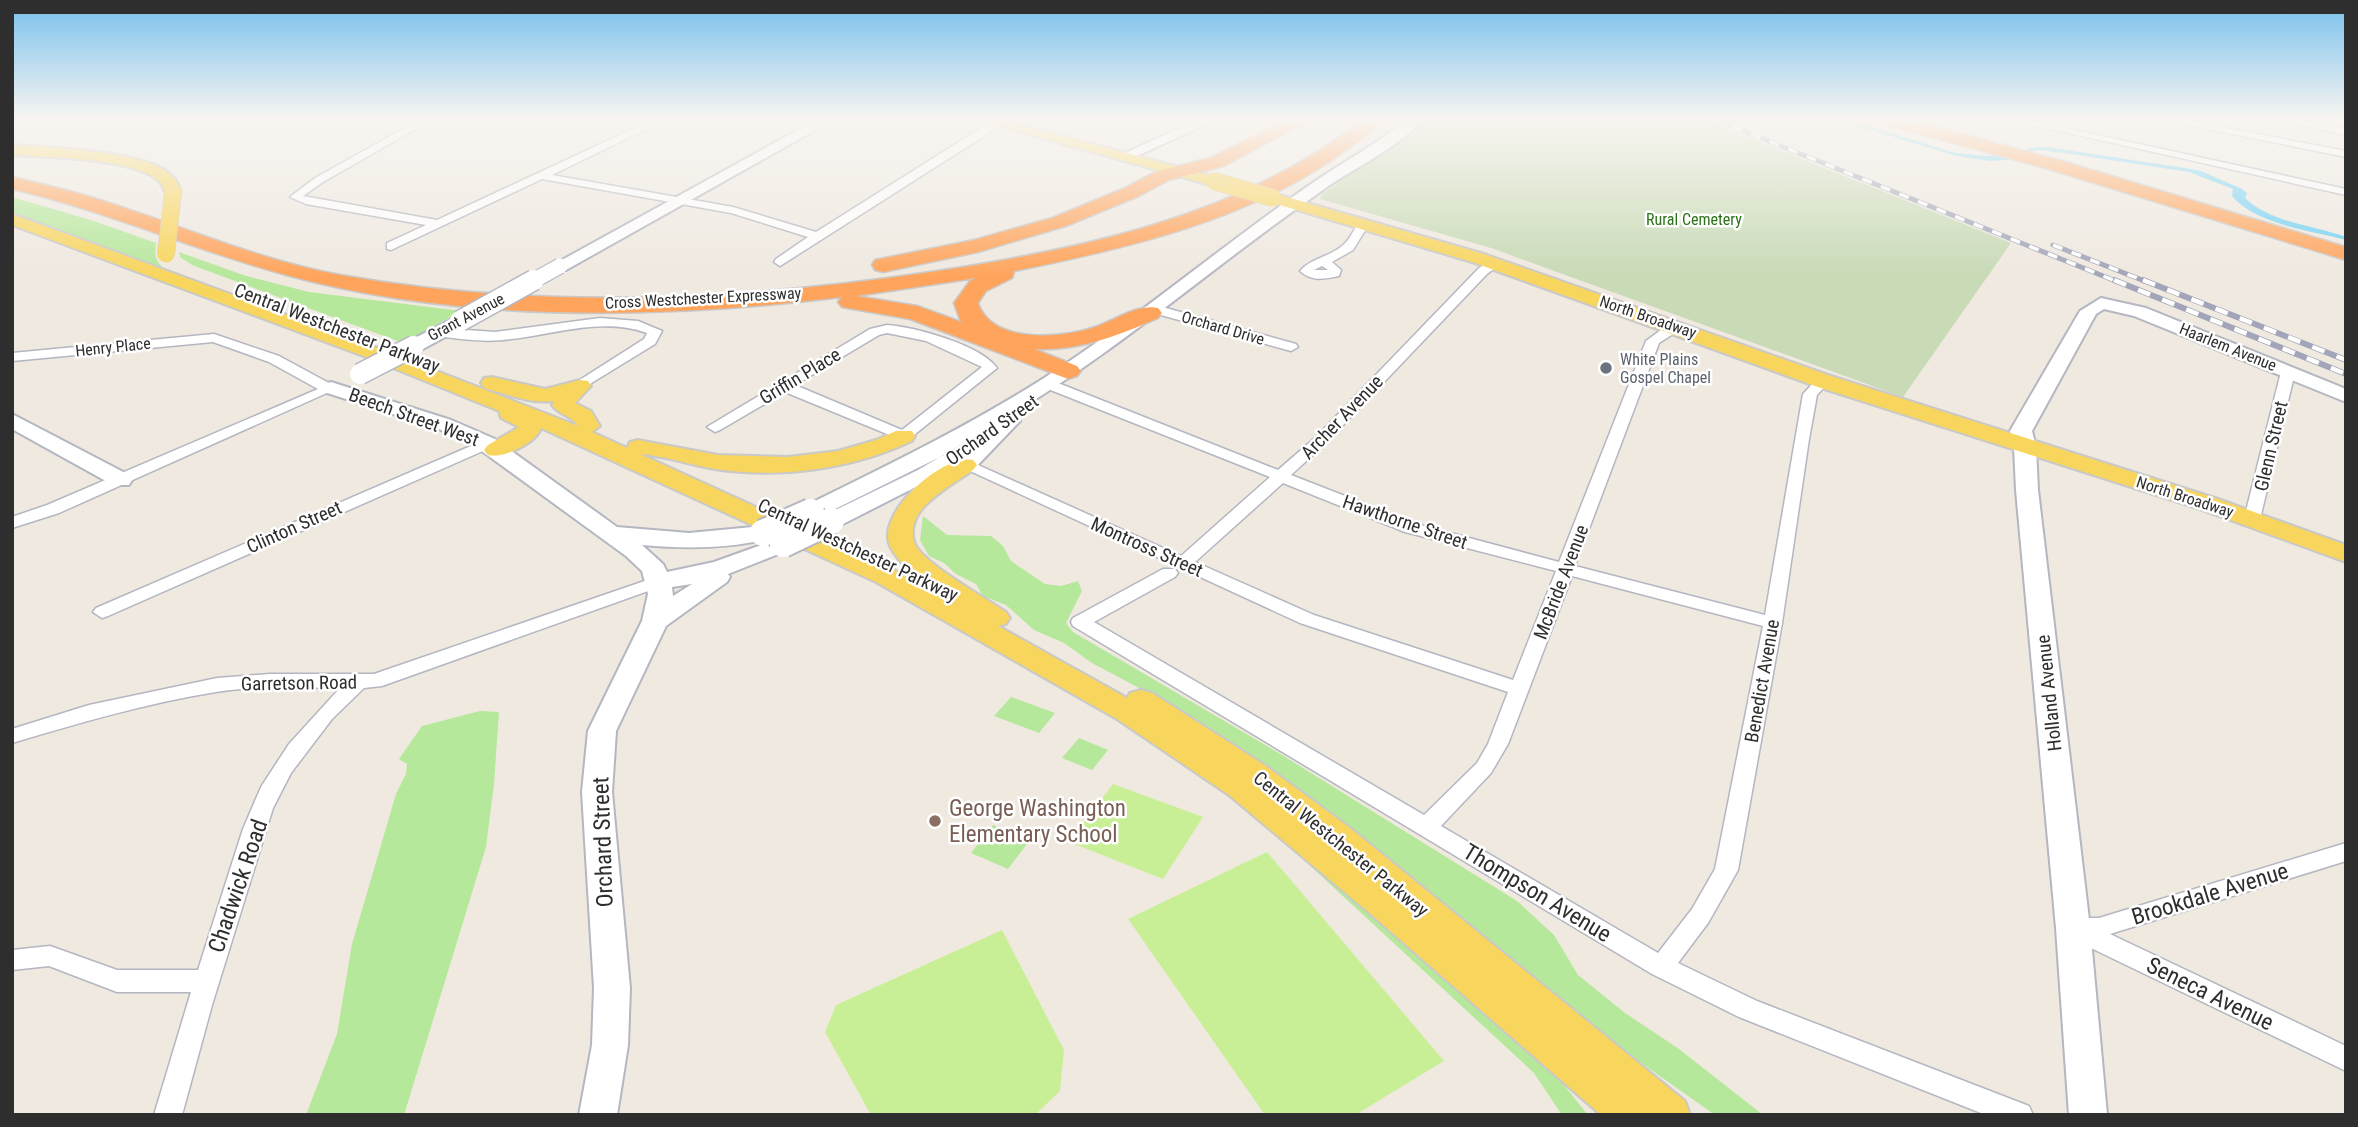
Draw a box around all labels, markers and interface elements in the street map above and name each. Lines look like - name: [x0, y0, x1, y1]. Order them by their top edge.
- park label: Rural Cemetery: [1646, 210, 1742, 229]
- street label: Central Westchester Parkway: [231, 278, 443, 378]
- street label: Cross Westchester Expressway: [604, 283, 802, 313]
- street label: Grant Avenue: [424, 289, 508, 345]
- street label: North Broadway: [1597, 292, 1699, 343]
- street label: Orchard Drive: [1179, 307, 1267, 349]
- street label: Haarlem Avenue: [2177, 319, 2279, 375]
- street label: Henry Place: [74, 334, 152, 360]
- street label: Griffin Place: [755, 343, 845, 409]
- place label: White Plains Gospel Chapel: [1620, 350, 1711, 387]
- marker: White Plains Gospel Chapel: [1598, 360, 1614, 376]
- street label: Archer Avenue: [1296, 370, 1388, 464]
- street label: Beech Street West: [346, 383, 482, 451]
- street label: Orchard Street: [941, 390, 1043, 470]
- street label: Glenn Street: [2249, 399, 2293, 493]
- street label: North Broadway: [2134, 472, 2236, 522]
- street label: Hawthorne Street: [1340, 490, 1470, 554]
- street label: Central Westchester Parkway: [754, 493, 962, 607]
- street label: Clinton Street: [243, 496, 345, 558]
- street label: Montross Street: [1087, 512, 1207, 582]
- street label: McBride Avenue: [1529, 521, 1593, 643]
- street label: Benedict Avenue: [1740, 618, 1784, 744]
- street label: Holland Avenue: [2031, 634, 2067, 752]
- street label: Garretson Road: [241, 670, 357, 696]
- street label: Central Westchester Parkway: [1249, 766, 1433, 922]
- street label: Orchard Street: [587, 776, 619, 908]
- place label: George Washington Elementary School: [949, 795, 1126, 848]
- marker: George Washington Elementary School: [927, 813, 943, 829]
- street label: Chadwick Road: [203, 816, 273, 956]
- street label: Thompson Avenue: [1458, 838, 1616, 948]
- street label: Brookdale Avenue: [2128, 857, 2292, 931]
- street label: Seneca Avenue: [2142, 952, 2278, 1036]

